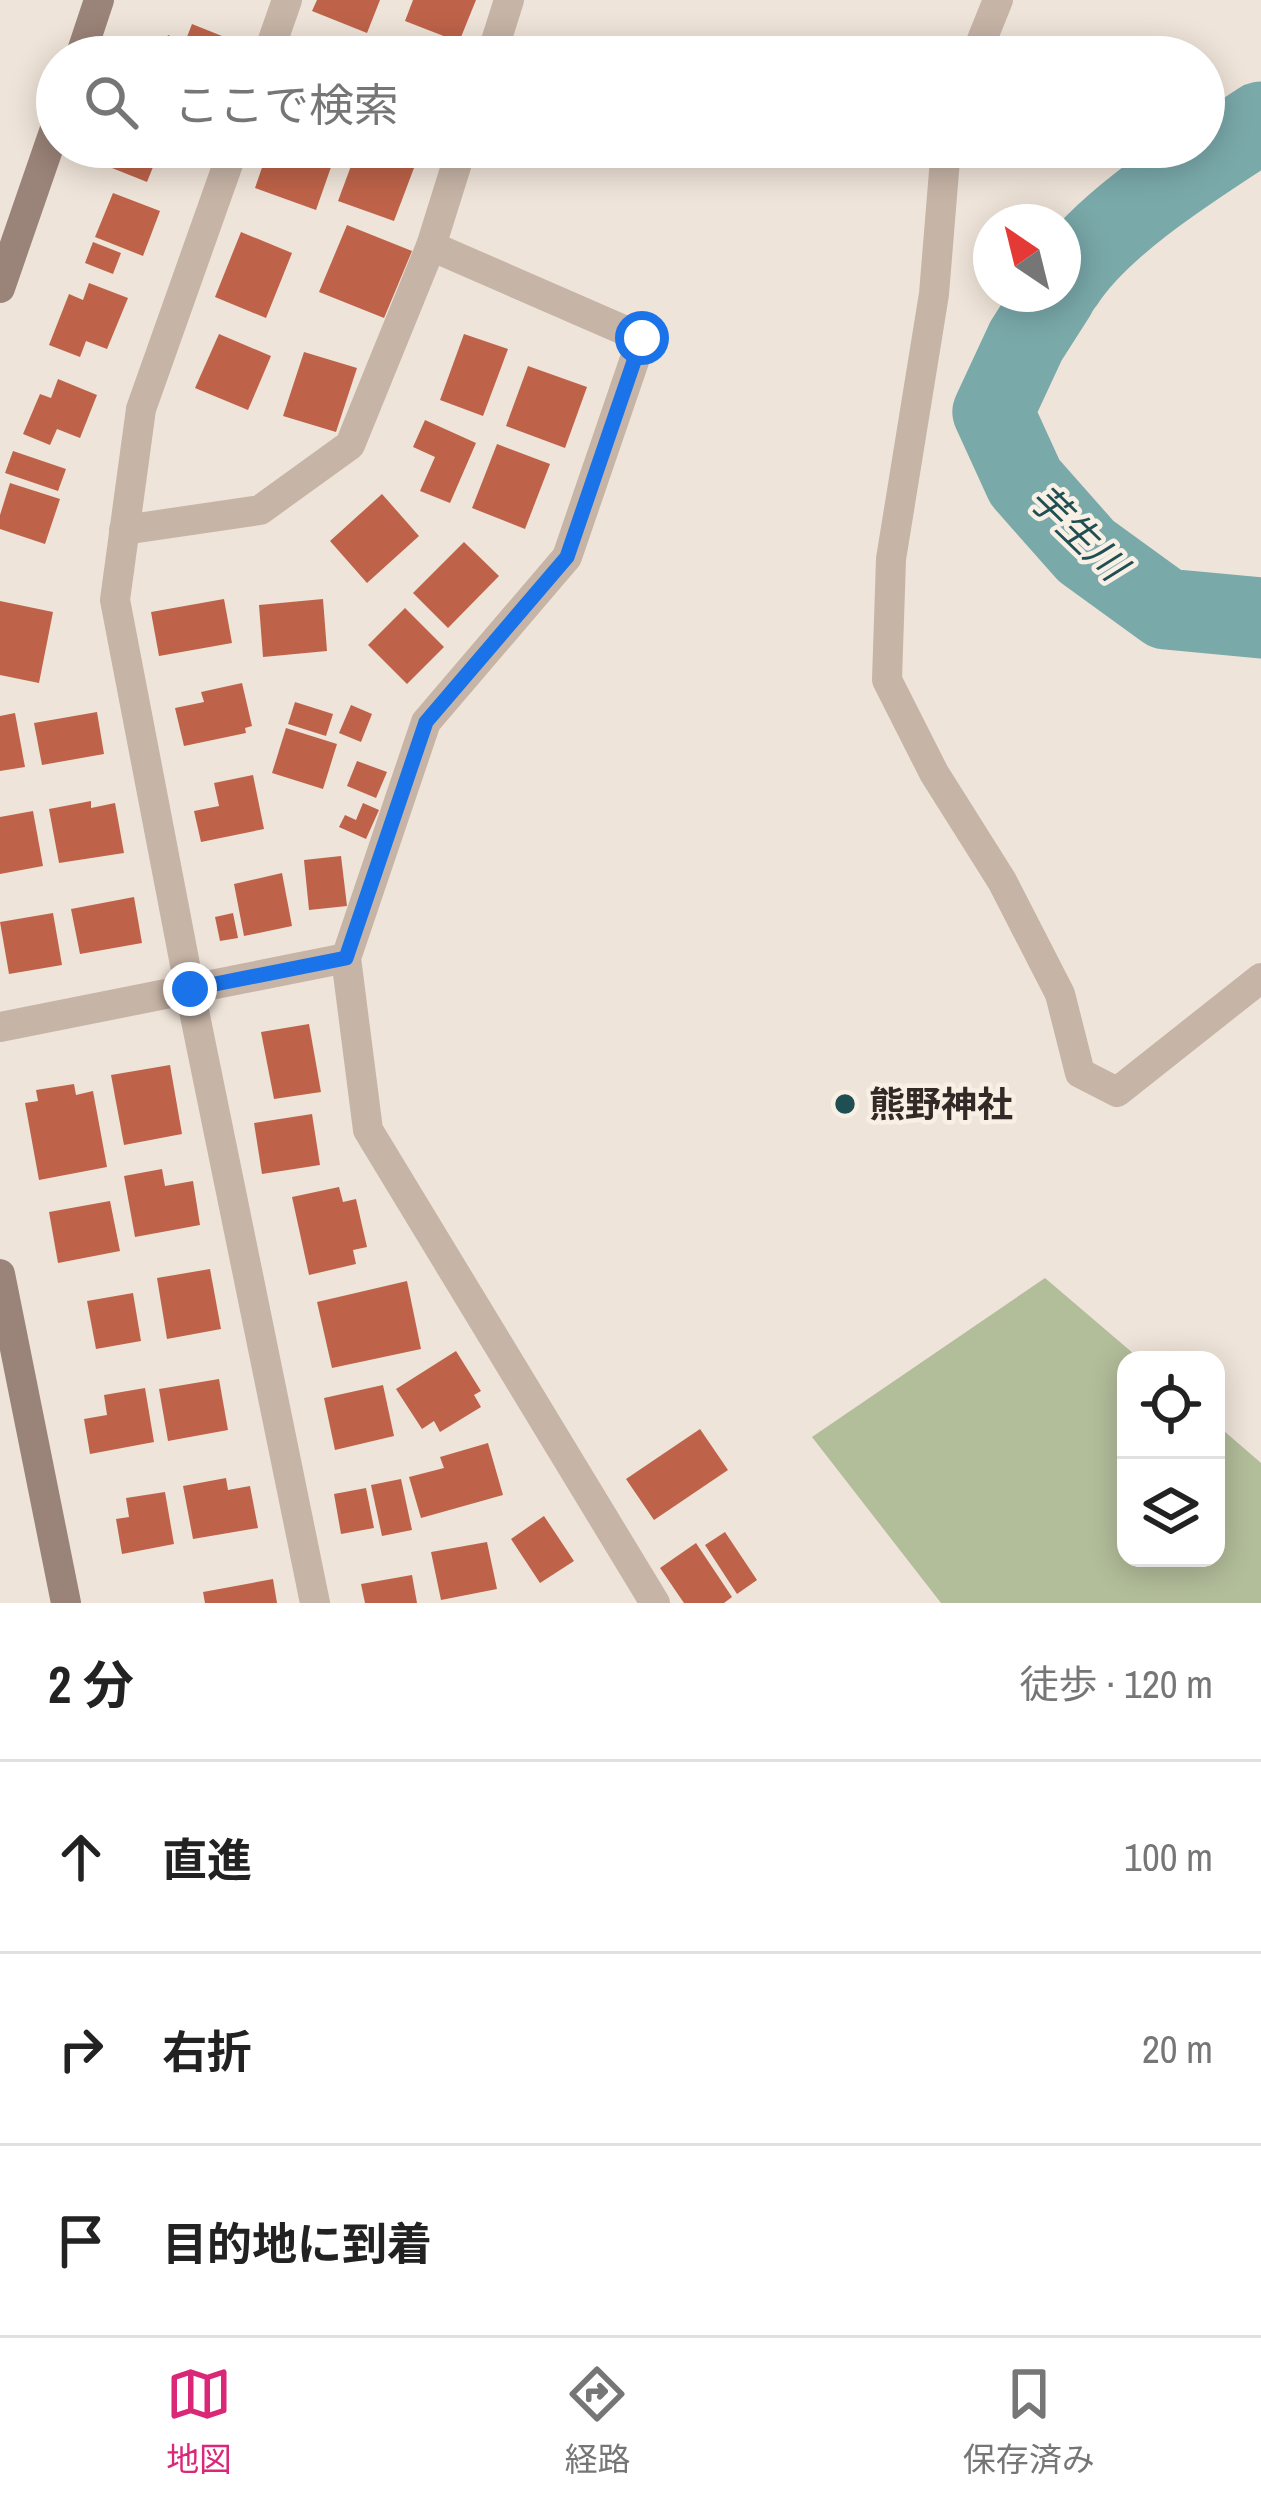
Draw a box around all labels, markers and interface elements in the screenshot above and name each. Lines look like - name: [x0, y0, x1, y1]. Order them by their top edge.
- search box: [36, 36, 1225, 168]
- icon: search: [78, 69, 144, 135]
- text: ここで検索: [174, 74, 399, 135]
- north arrow: [973, 204, 1081, 312]
- route start: [615, 311, 669, 365]
- water label: 芋生川: [1018, 473, 1141, 594]
- route end: [163, 962, 217, 1016]
- place label: 熊野神社: [869, 1080, 1013, 1128]
- marker: 熊野神社: [832, 1091, 858, 1117]
- map controls: [1117, 1351, 1225, 1567]
- button: locate: [1117, 1351, 1225, 1459]
- button: layers: [1117, 1459, 1225, 1567]
- text: 2 分: [48, 1650, 134, 1719]
- text: 徒歩 · 120 m: [1019, 1658, 1213, 1710]
- icon: ahead: [48, 1824, 114, 1890]
- text: 直進: [162, 1829, 252, 1890]
- text: 100 m: [1124, 1831, 1213, 1883]
- icon: right: [48, 2016, 114, 2082]
- text: 右折: [162, 2021, 252, 2082]
- text: 20 m: [1142, 2023, 1213, 2075]
- icon: arrive: [48, 2208, 114, 2274]
- text: 目的地に到着: [162, 2213, 432, 2274]
- tab: 地図: [166, 2361, 232, 2481]
- tab: 経路: [564, 2361, 630, 2481]
- tab: 保存済み: [963, 2361, 1095, 2481]

